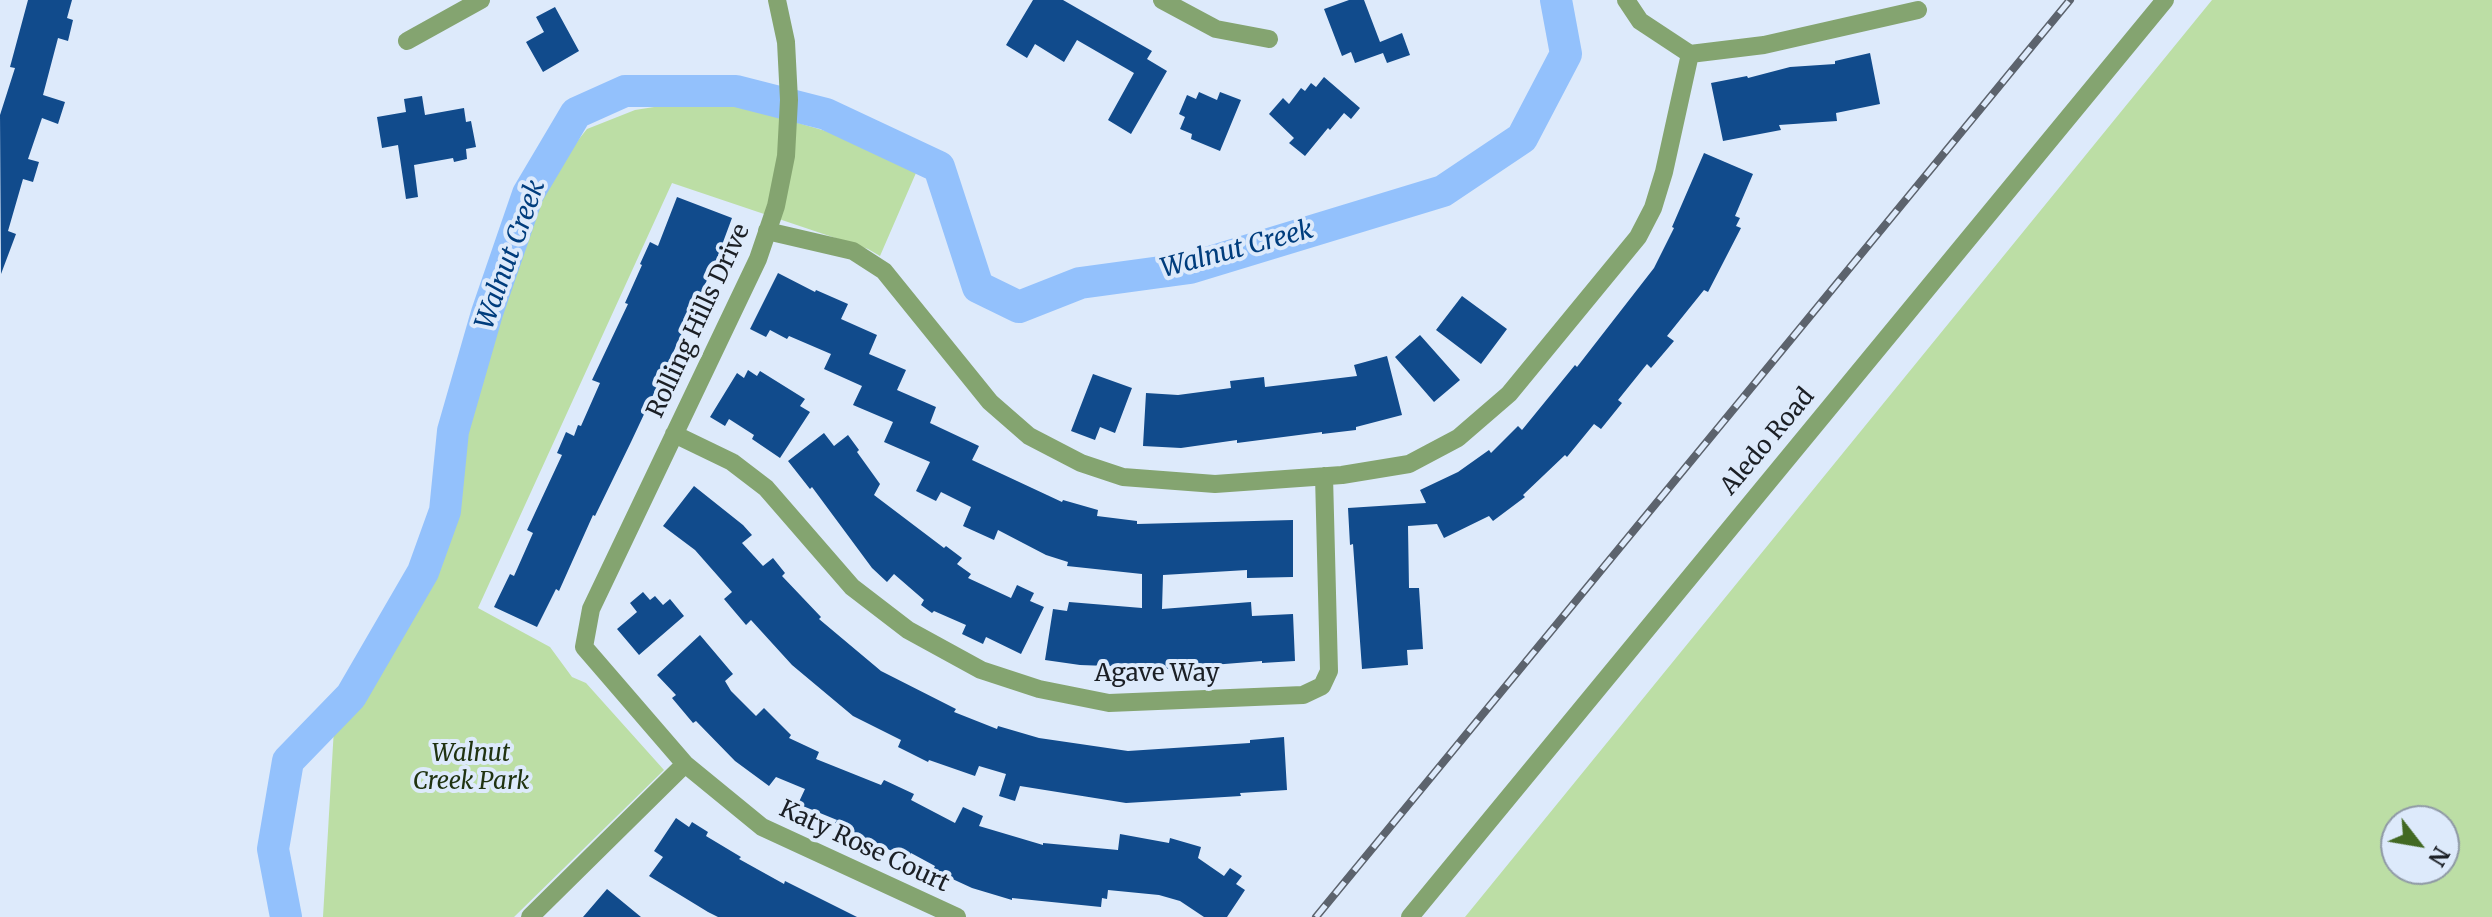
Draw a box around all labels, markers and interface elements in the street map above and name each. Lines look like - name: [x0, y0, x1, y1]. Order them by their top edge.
- water label: Walnut Creek: [470, 176, 552, 334]
- water label: Walnut Creek: [1157, 215, 1317, 285]
- street label: Rolling Hills Drive: [642, 220, 756, 422]
- street label: Aledo Road: [1715, 383, 1821, 501]
- street label: Agave Way: [1095, 660, 1219, 688]
- park label: Walnut Creek Park: [413, 740, 529, 796]
- street label: Katy Rose Court: [775, 795, 953, 899]
- north arrow: [2380, 805, 2460, 885]
- text: N: [2422, 842, 2455, 871]

